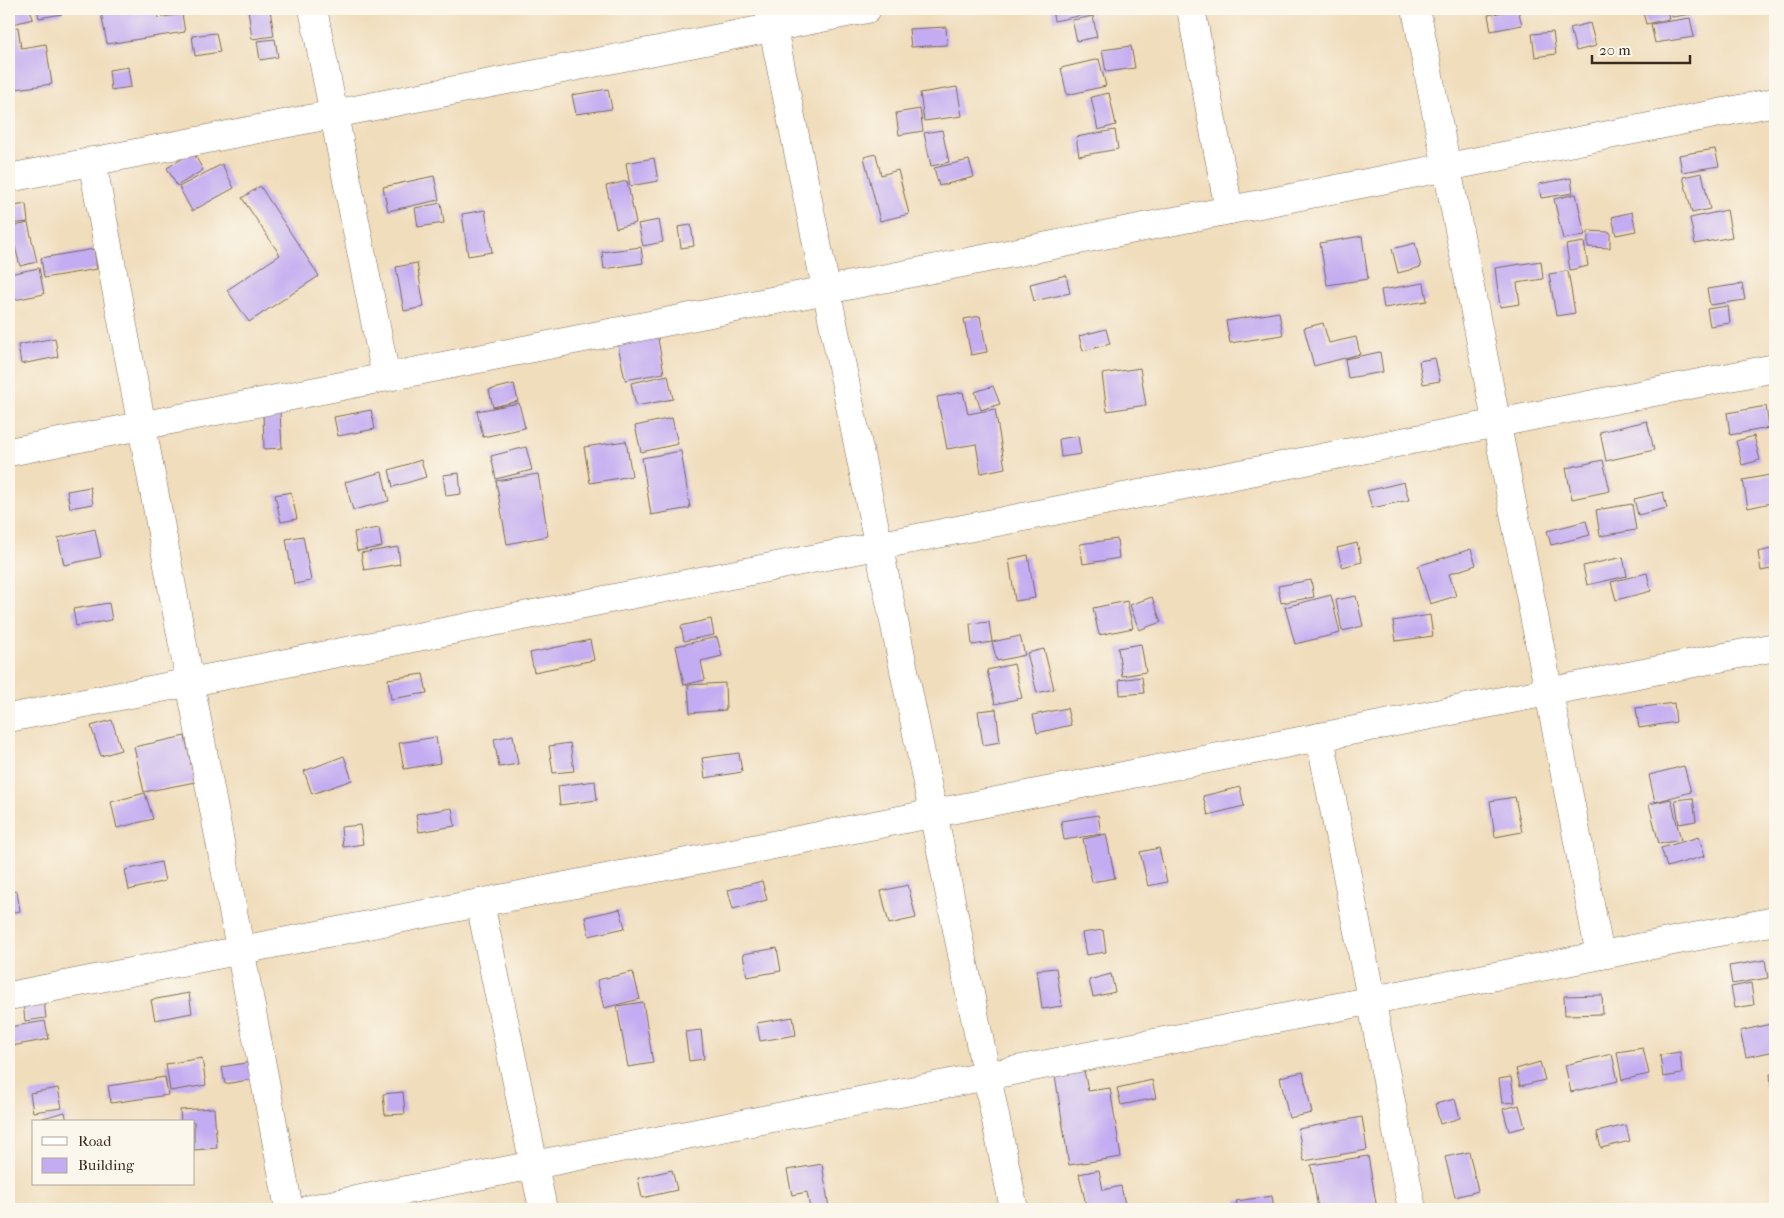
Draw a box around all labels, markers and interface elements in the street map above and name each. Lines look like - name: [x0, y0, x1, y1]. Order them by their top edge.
- scale bar: [1592, 32, 1689, 64]
- text: 20 m: [1599, 41, 1631, 59]
- legend: [32, 1120, 195, 1186]
- text: Road: [78, 1132, 112, 1150]
- text: Building: [78, 1156, 135, 1174]

